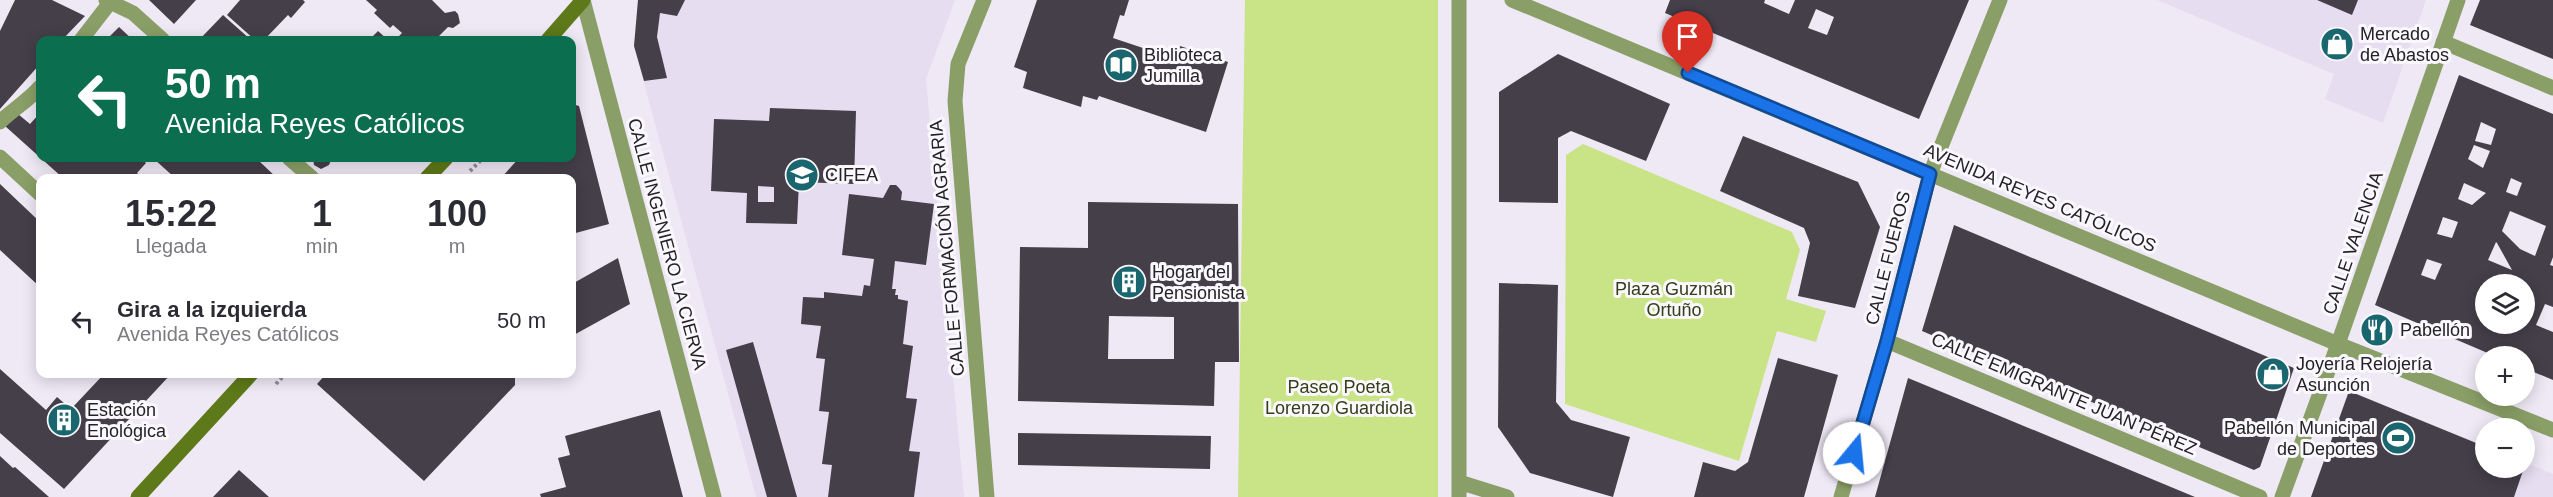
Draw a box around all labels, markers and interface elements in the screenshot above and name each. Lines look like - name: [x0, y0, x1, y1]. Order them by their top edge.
- pin: [1662, 11, 1713, 73]
- icon: arrive: [1671, 20, 1704, 53]
- place label: Mercado de Abastos: [2360, 24, 2449, 65]
- shop icon: Mercado de Abastos: [2319, 26, 2355, 62]
- place label: Biblioteca Jumilla: [1144, 45, 1223, 86]
- library icon: Biblioteca Jumilla: [1103, 47, 1139, 83]
- icon: left: [66, 60, 144, 138]
- text: 50 m: [165, 60, 261, 107]
- text: Avenida Reyes Católicos: [165, 109, 465, 139]
- street label: CALLE INGENIERO LA CIERVA: [624, 116, 710, 372]
- street label: CALLE FORMACIÓN AGRARIA: [925, 119, 968, 377]
- street label: AVENIDA REYES CATÓLICOS: [1921, 139, 2160, 256]
- school or university icon: CIFEA: [784, 157, 820, 193]
- place label: CIFEA: [825, 165, 878, 185]
- street label: CALLE VALENCIA: [2319, 169, 2387, 317]
- street label: CALLE FUEROS: [1862, 189, 1914, 327]
- text: 15:22: [125, 193, 217, 234]
- text: 1: [312, 193, 332, 234]
- text: 100: [427, 193, 487, 234]
- text: Llegada: [135, 235, 207, 257]
- text: min: [306, 235, 338, 257]
- text: m: [449, 235, 465, 257]
- place label: Hogar del Pensionista: [1152, 262, 1246, 303]
- building icon: Hogar del Pensionista: [1111, 264, 1147, 300]
- map controls: [2475, 274, 2535, 478]
- button: layers: [2475, 274, 2535, 334]
- park label: Plaza Guzmán Ortuño: [1615, 279, 1733, 320]
- text: Gira a la izquierda: [117, 297, 307, 322]
- icon: left: [66, 305, 99, 338]
- text: 50 m: [497, 308, 546, 333]
- restaurant icon: Pabellón: [2359, 312, 2395, 348]
- place label: Pabellón: [2400, 320, 2470, 340]
- text: Avenida Reyes Católicos: [117, 323, 339, 345]
- street label: CALLE EMIGRANTE JUAN PÉREZ: [1928, 329, 2200, 459]
- button: +: [2475, 346, 2535, 406]
- place label: Joyería Relojería Asunción: [2296, 354, 2433, 395]
- shop icon: Joyería Relojería Asunción: [2255, 356, 2291, 392]
- park label: Paseo Poeta Lorenzo Guardiola: [1265, 377, 1414, 418]
- place label: Estación Enológica: [87, 400, 167, 441]
- building icon: Estación Enológica: [46, 402, 82, 438]
- place label: Pabellón Municipal de Deportes: [2224, 418, 2375, 459]
- button: −: [2475, 418, 2535, 478]
- sports icon: Pabellón Municipal de Deportes: [2380, 420, 2416, 456]
- position arrow: [1822, 421, 1886, 485]

